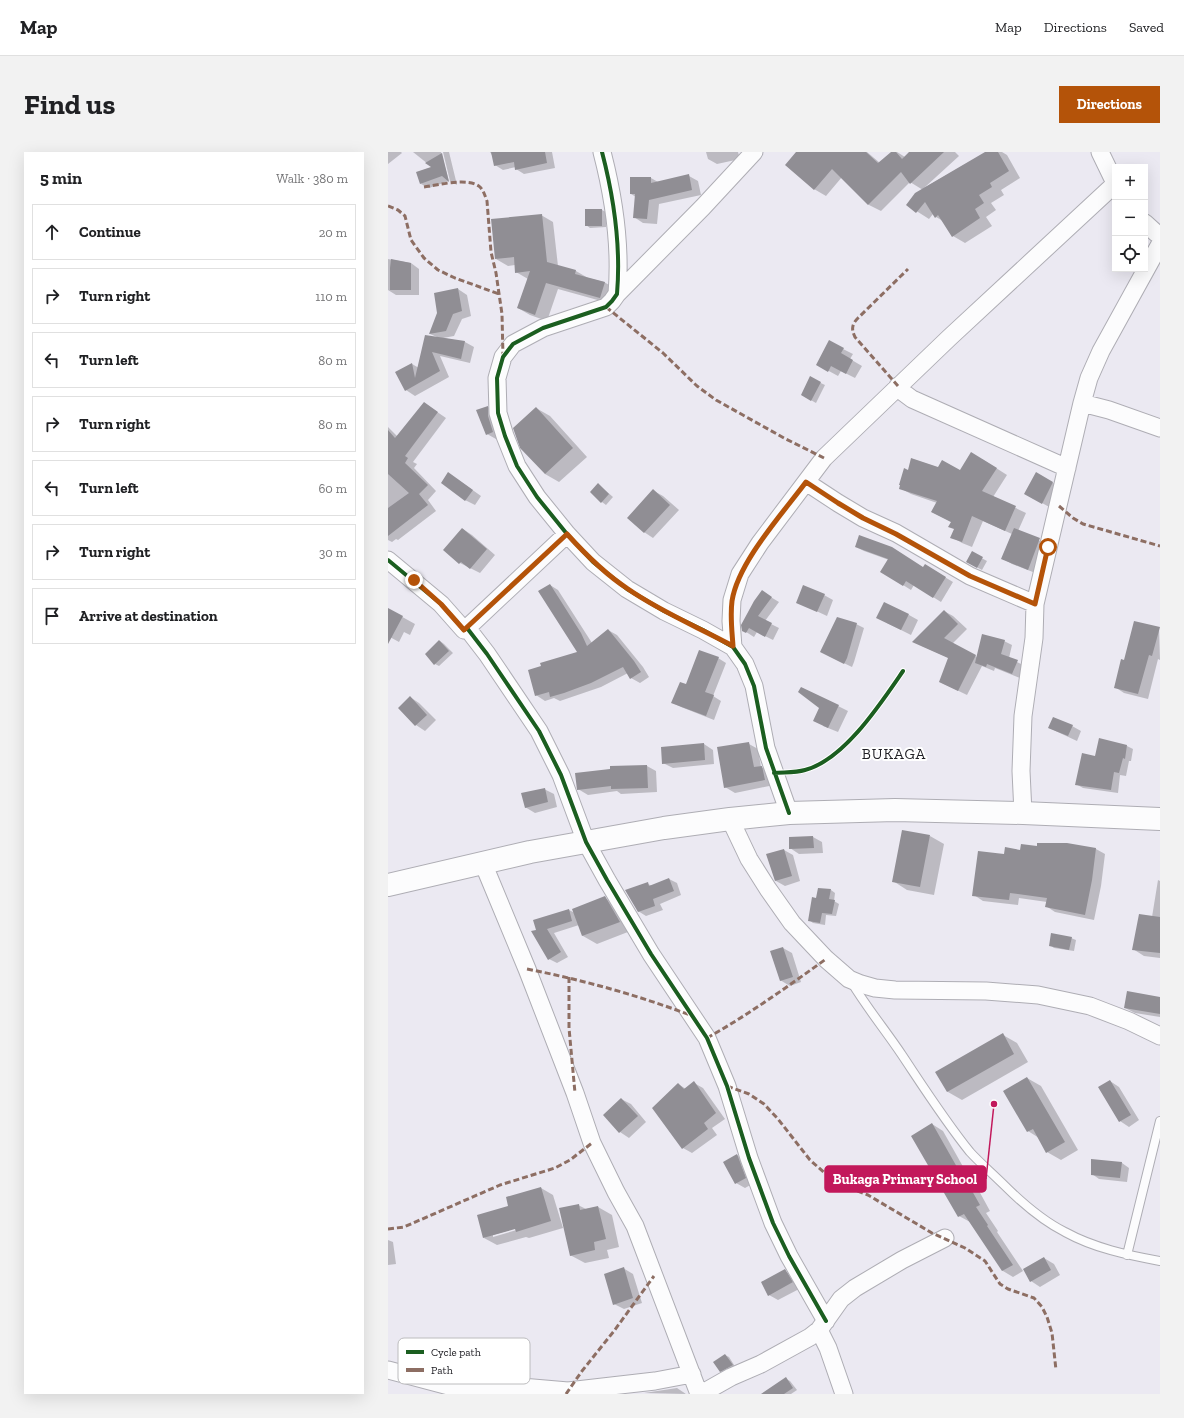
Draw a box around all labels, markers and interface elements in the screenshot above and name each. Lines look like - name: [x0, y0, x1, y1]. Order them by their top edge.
- text: Map: [20, 16, 57, 39]
- text: Map: [995, 19, 1022, 36]
- text: Directions: [1044, 19, 1107, 36]
- text: Saved: [1129, 19, 1164, 36]
- button: Directions: [1059, 86, 1160, 123]
- text: Find us: [24, 88, 115, 121]
- map controls: [1112, 164, 1148, 272]
- button: +: [1112, 164, 1148, 200]
- text: 5 min: [40, 168, 82, 188]
- text: Walk · 380 m: [276, 171, 348, 186]
- button: −: [1112, 200, 1148, 236]
- icon: ahead: [41, 221, 63, 243]
- text: Continue: [79, 223, 141, 241]
- text: 20 m: [319, 225, 347, 240]
- button: locate: [1112, 236, 1148, 272]
- icon: right: [41, 285, 63, 307]
- text: Turn right: [79, 287, 150, 305]
- text: 110 m: [315, 289, 347, 304]
- icon: left: [41, 349, 63, 371]
- text: Turn left: [79, 351, 139, 369]
- text: 80 m: [318, 353, 347, 368]
- icon: right: [41, 413, 63, 435]
- text: Turn right: [79, 415, 150, 433]
- text: 80 m: [318, 417, 347, 432]
- icon: left: [41, 477, 63, 499]
- text: Turn left: [79, 479, 139, 497]
- text: 60 m: [318, 481, 347, 496]
- route start: [1039, 538, 1057, 556]
- icon: right: [41, 541, 63, 563]
- text: Turn right: [79, 543, 150, 561]
- text: 30 m: [319, 545, 347, 560]
- route end: [405, 571, 423, 589]
- icon: arrive: [41, 605, 63, 627]
- text: Arrive at destination: [79, 607, 218, 625]
- district label: BUKAGA: [862, 745, 926, 763]
- callout: Bukaga Primary School: [825, 1166, 986, 1192]
- text: Bukaga Primary School: [833, 1171, 977, 1188]
- legend: [398, 1338, 530, 1384]
- text: Cycle path: [431, 1346, 482, 1359]
- text: Path: [431, 1364, 454, 1377]

